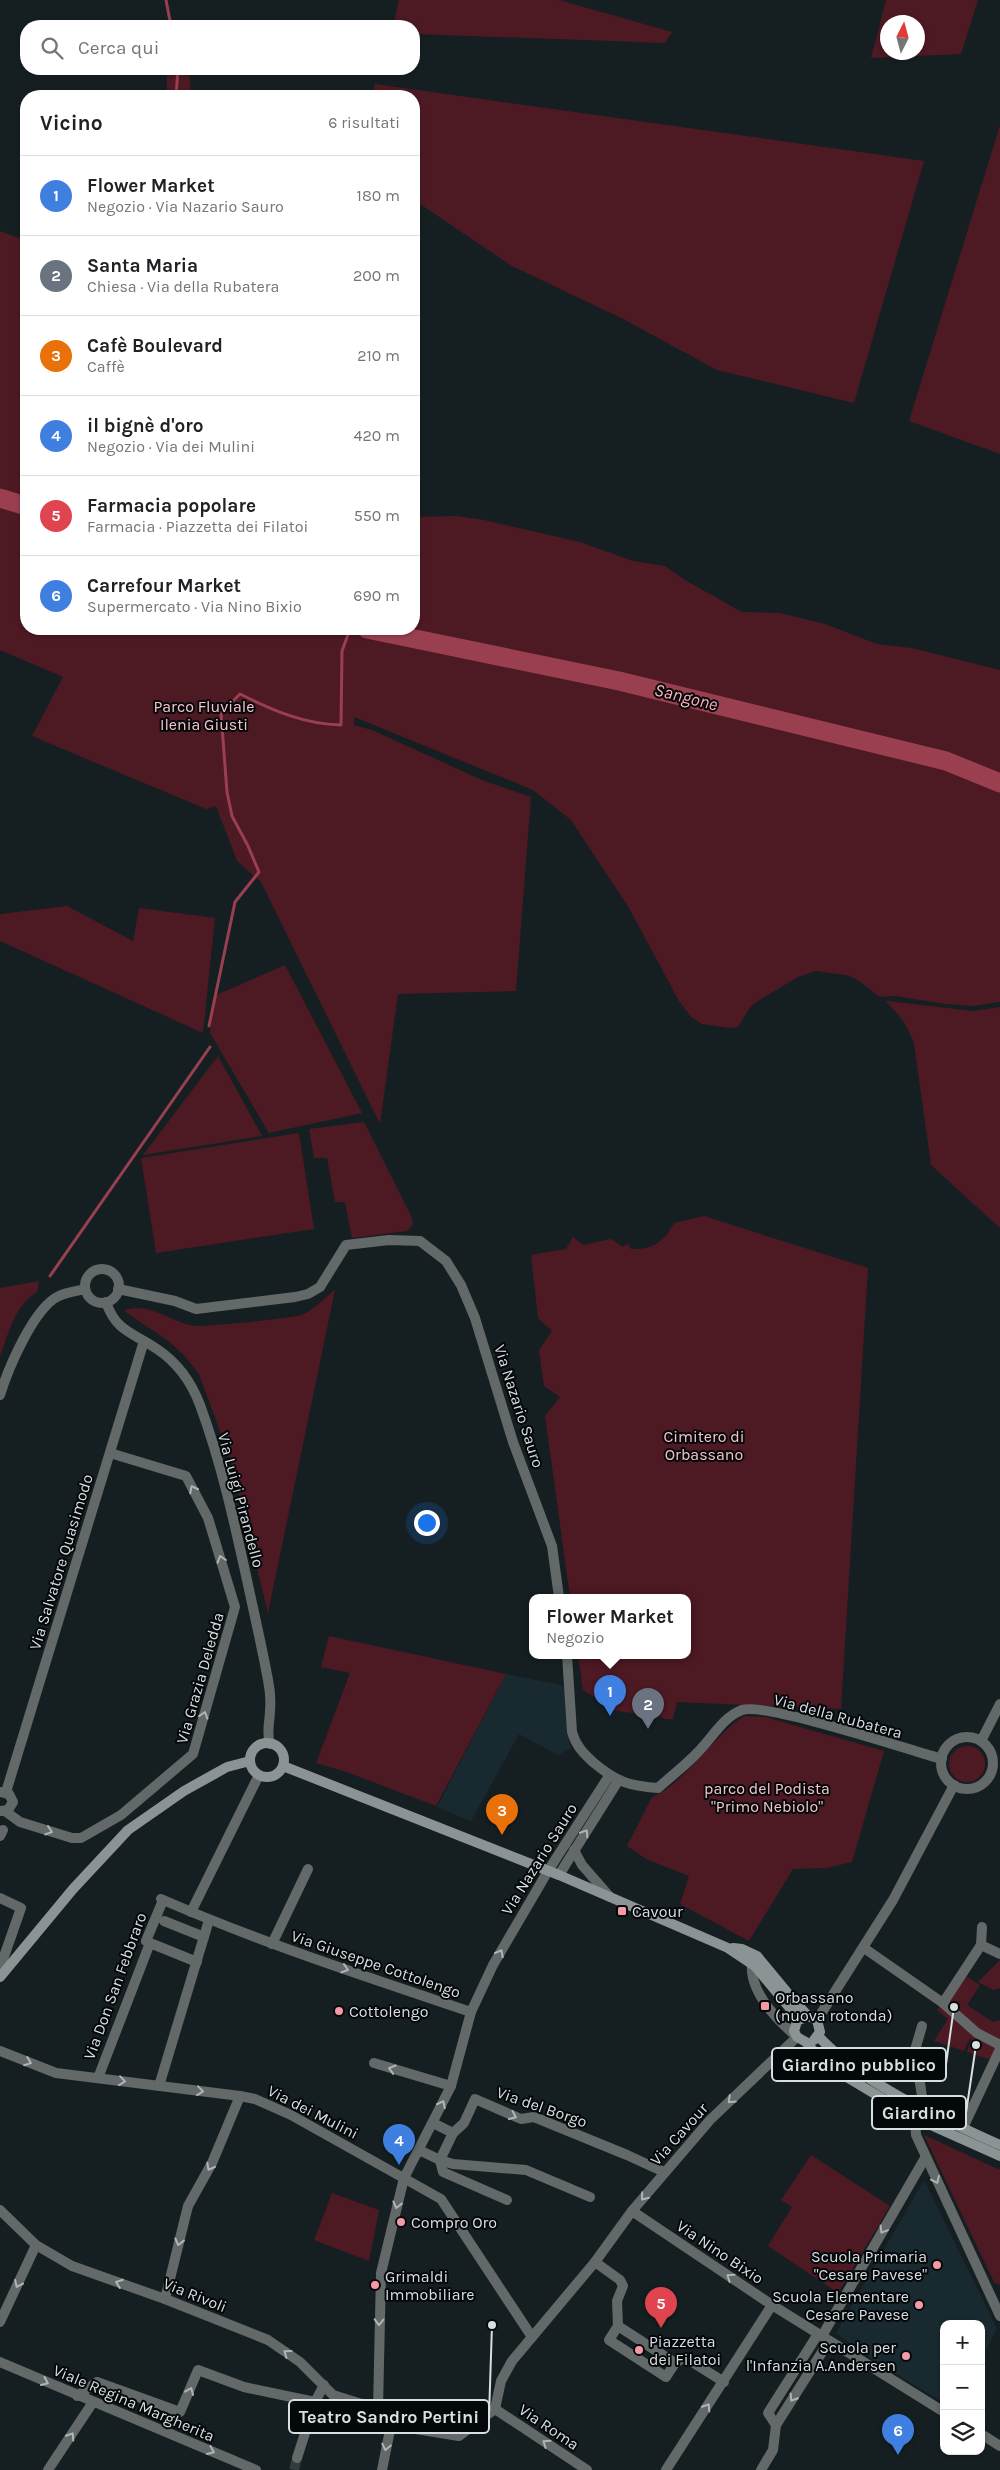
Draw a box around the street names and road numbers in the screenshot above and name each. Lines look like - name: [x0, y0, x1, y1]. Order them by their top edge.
- street label: Via Nazario Sauro: [490, 1342, 548, 1470]
- street label: Via Luigi Pirandello: [214, 1430, 268, 1570]
- street label: Via Salvatore Quasimodo: [25, 1472, 97, 1652]
- street label: Via Grazia Deledda: [172, 1610, 228, 1746]
- street label: Via della Rubatera: [772, 1690, 904, 1742]
- street label: Via Nazario Sauro: [497, 1800, 581, 1918]
- street label: Via Don San Febbraro: [80, 1910, 150, 2062]
- street label: Via Giuseppe Cottolengo: [289, 1926, 463, 2002]
- street label: Via dei Mulini: [264, 2081, 362, 2143]
- street label: Via del Borgo: [494, 2083, 590, 2131]
- street label: Via Cavour: [646, 2099, 712, 2169]
- street label: Via Nino Bixio: [673, 2216, 767, 2288]
- street label: Via Rivoli: [160, 2274, 230, 2316]
- street label: Viale Regina Margherita: [51, 2360, 217, 2446]
- street label: Via Roma: [515, 2400, 583, 2454]

